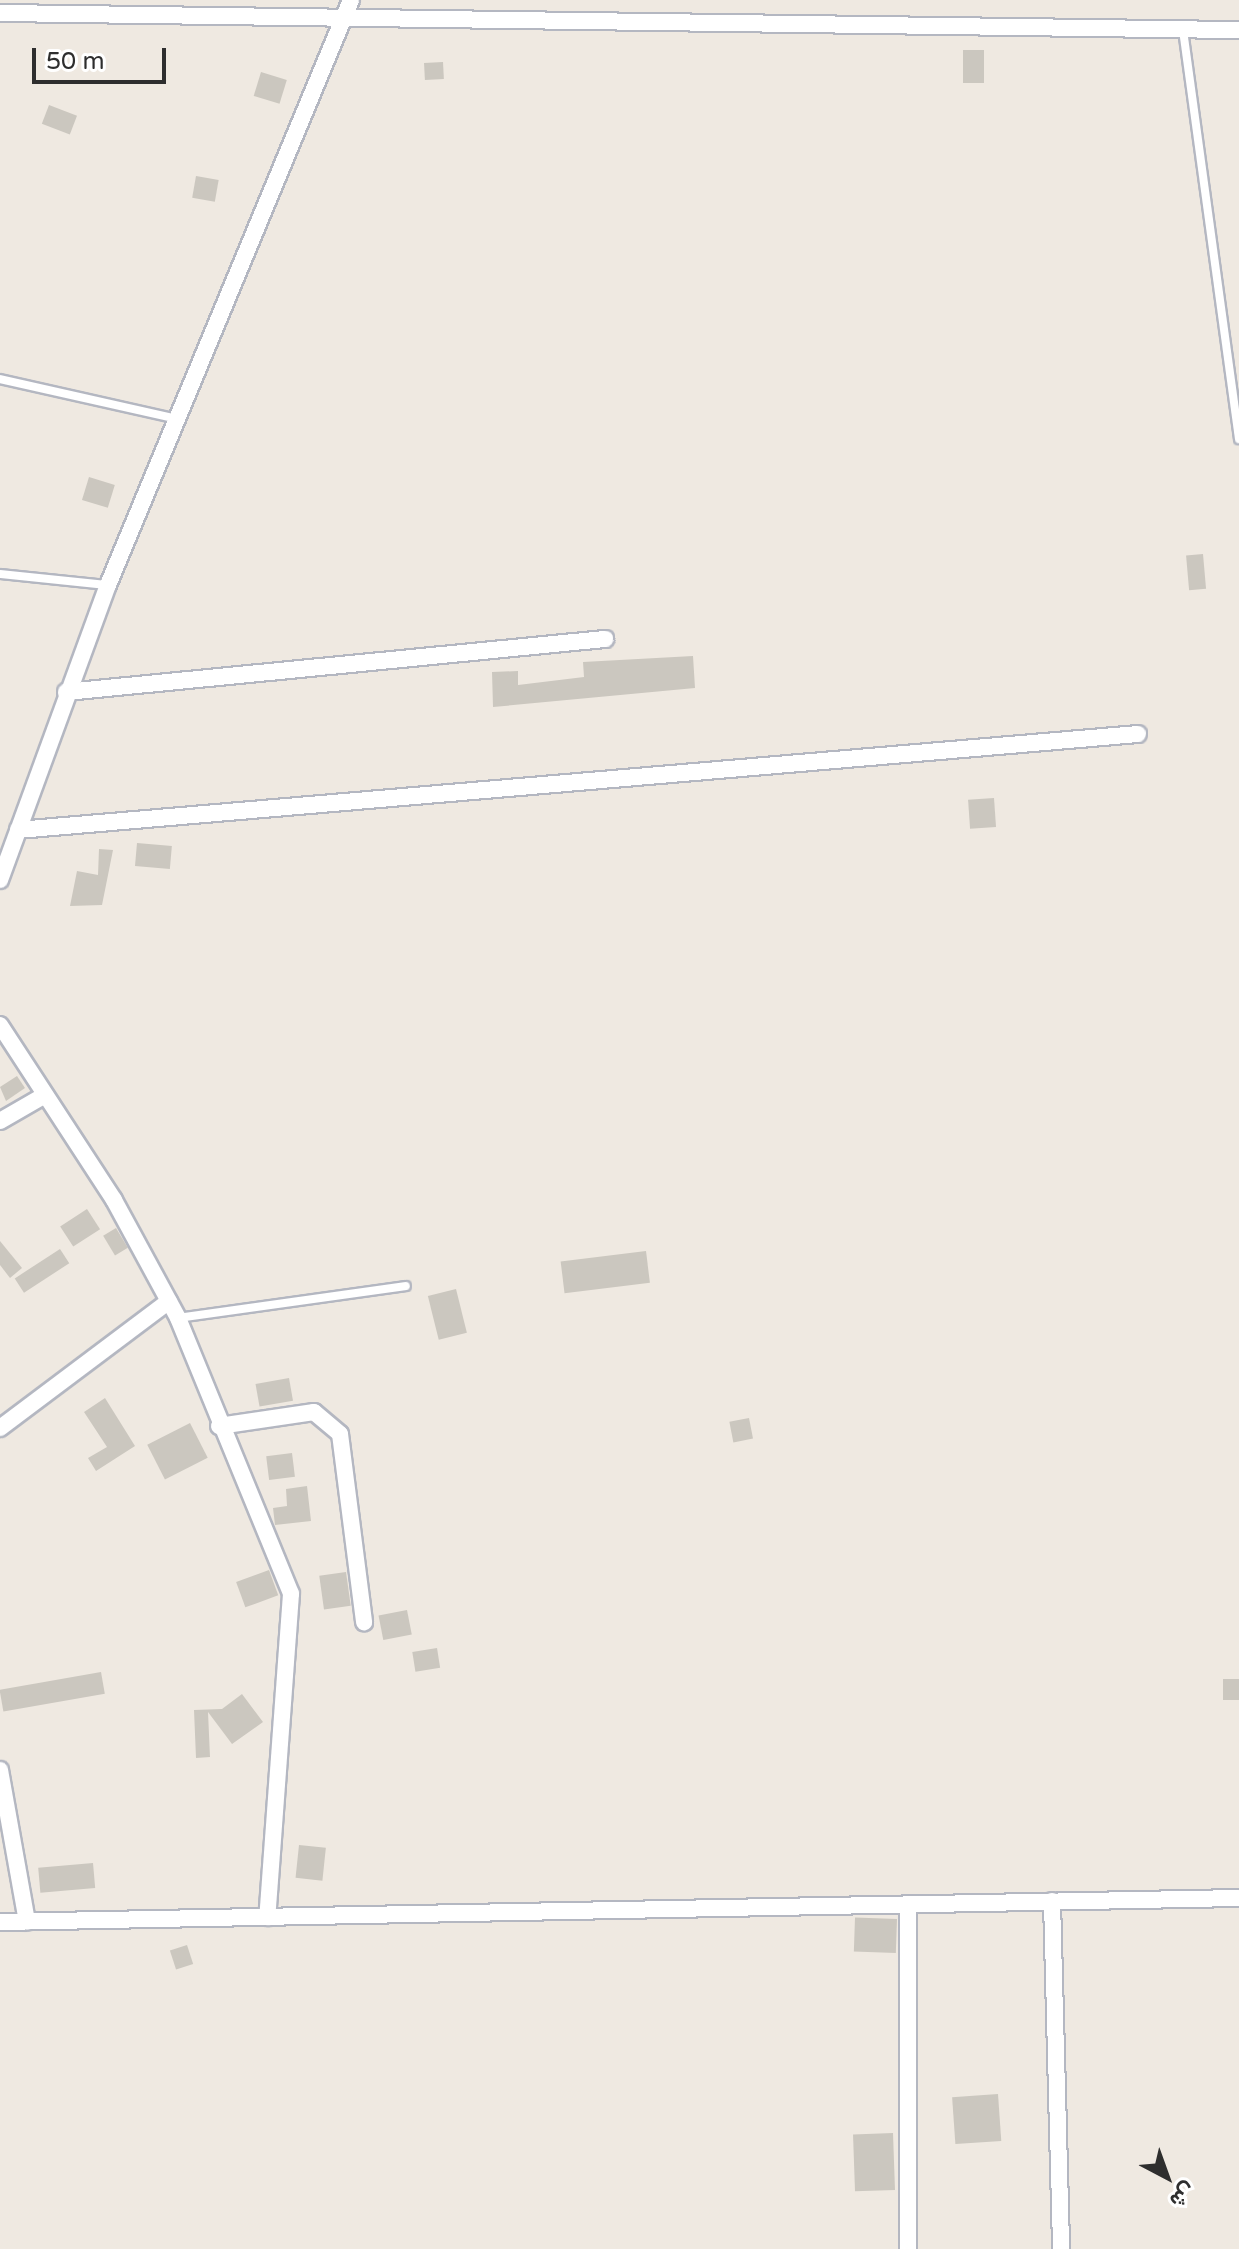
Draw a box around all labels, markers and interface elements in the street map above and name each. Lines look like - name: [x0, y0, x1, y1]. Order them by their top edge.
- scale bar: [36, 32, 170, 82]
- text: 50 m: [46, 47, 104, 76]
- north arrow: [1127, 2137, 1207, 2217]
- text: ش: [1164, 2177, 1201, 2214]

